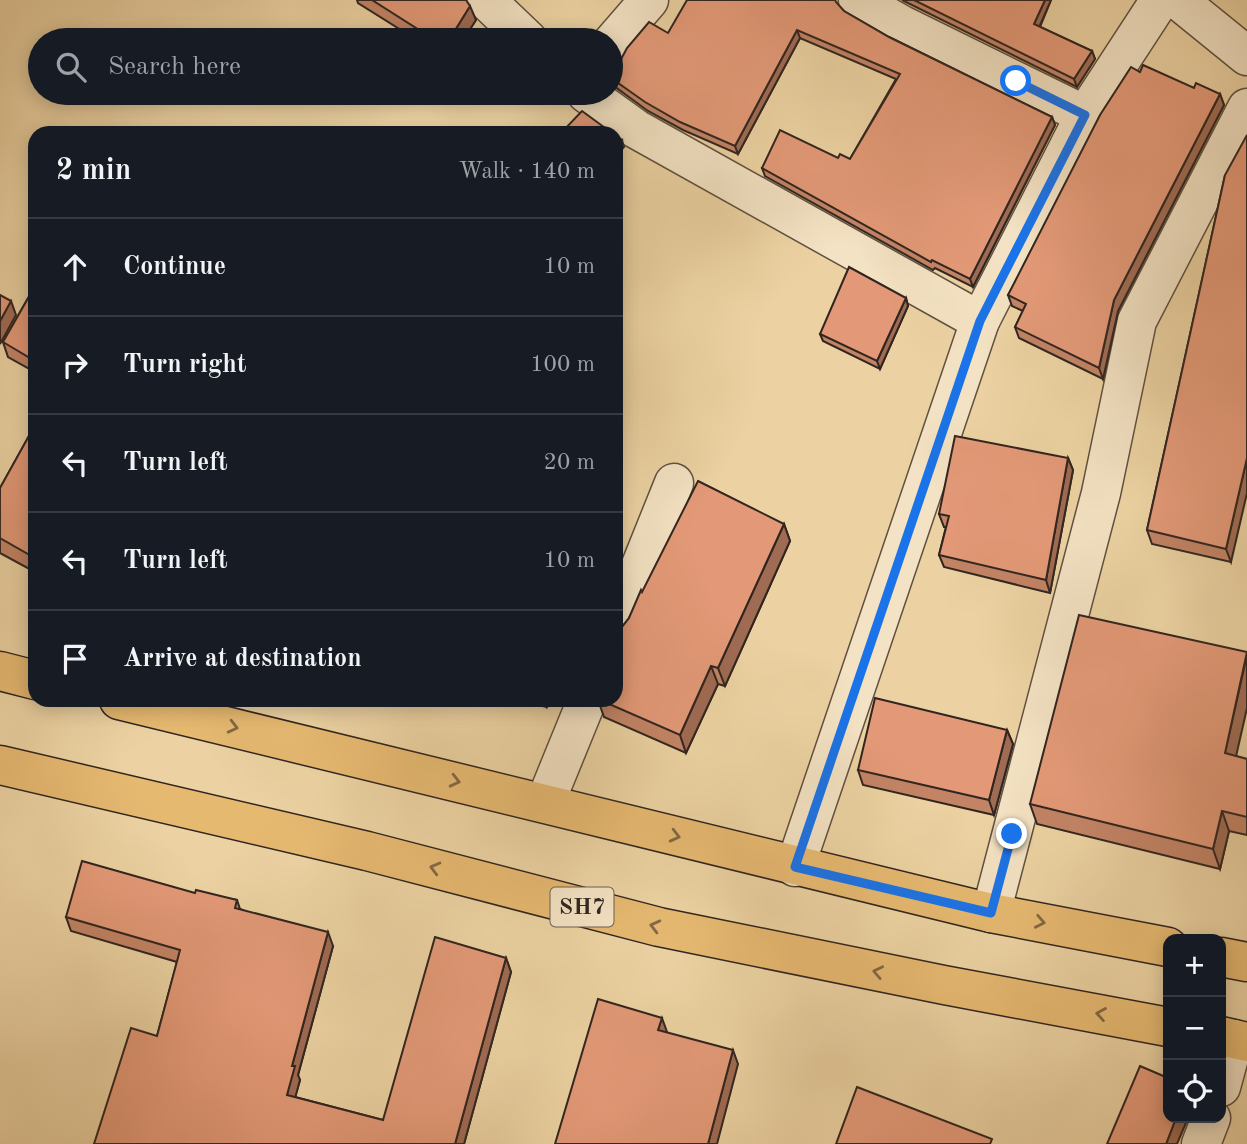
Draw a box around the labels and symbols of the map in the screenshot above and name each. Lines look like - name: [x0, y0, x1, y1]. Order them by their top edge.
- route start: [1000, 65, 1031, 96]
- one-way arrow: [227, 719, 239, 734]
- one-way arrow: [449, 773, 461, 787]
- route end: [996, 818, 1027, 849]
- one-way arrow: [669, 828, 681, 842]
- one-way arrow: [429, 862, 441, 876]
- road number: SH7: [550, 888, 614, 926]
- one-way arrow: [1034, 914, 1046, 929]
- one-way arrow: [649, 920, 661, 934]
- one-way arrow: [872, 965, 884, 980]
- one-way arrow: [1095, 1008, 1107, 1023]

